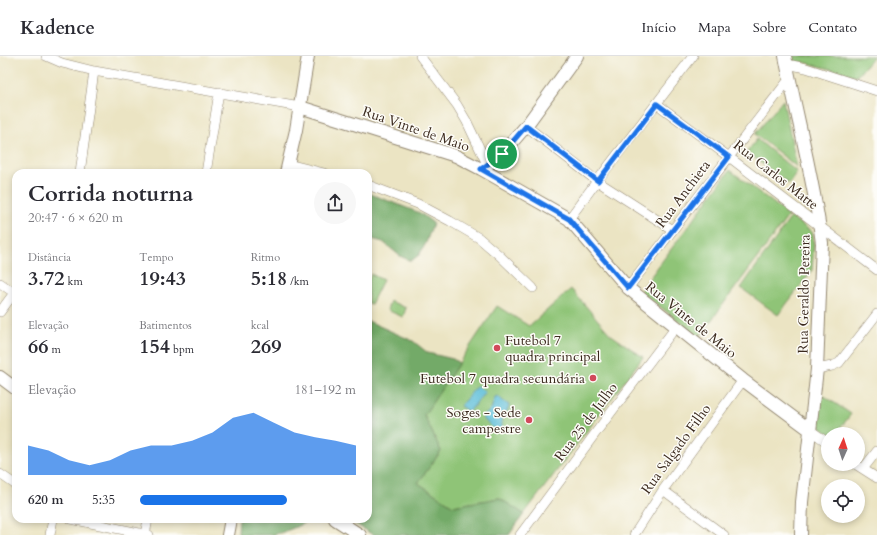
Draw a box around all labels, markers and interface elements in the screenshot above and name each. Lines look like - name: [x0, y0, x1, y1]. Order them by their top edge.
- text: Kadence: [20, 15, 95, 41]
- text: Início: [641, 18, 676, 37]
- text: Mapa: [698, 18, 731, 37]
- text: Sobre: [753, 18, 786, 37]
- text: Contato: [808, 18, 857, 37]
- street label: Rua Vinte de Maio: [360, 102, 473, 156]
- street label: Rua Carlos Matte: [730, 136, 822, 214]
- pin: [485, 137, 519, 171]
- icon: arrive: [491, 143, 513, 165]
- street label: Rua Anchieta: [651, 156, 715, 232]
- text: Corrida noturna: [28, 179, 193, 209]
- button: share: [314, 182, 356, 224]
- text: 20:47 · 6 × 620 m: [28, 209, 123, 227]
- street label: Rua Geraldo Pereira: [793, 234, 815, 354]
- text: Distância: [28, 250, 71, 265]
- text: Tempo: [139, 250, 174, 265]
- text: Ritmo: [251, 250, 280, 265]
- text: 3.72: [28, 265, 65, 292]
- text: 19:43: [139, 265, 186, 292]
- text: 5:18: [251, 265, 287, 292]
- text: km: [65, 274, 83, 289]
- text: /km: [287, 274, 309, 289]
- street label: Rua Vinte de Maio: [641, 277, 741, 363]
- text: Elevação: [28, 318, 69, 333]
- text: Batimentos: [139, 318, 192, 333]
- text: kcal: [251, 318, 269, 333]
- place label: Futebol 7 quadra principal: [505, 331, 601, 366]
- text: 66: [28, 333, 49, 360]
- text: 154: [139, 333, 170, 360]
- text: 269: [251, 333, 281, 360]
- text: m: [49, 342, 61, 357]
- text: bpm: [170, 342, 194, 357]
- marker: Futebol 7 quadra principal: [492, 343, 502, 353]
- place label: Futebol 7 quadra secundária: [420, 369, 585, 388]
- marker: Futebol 7 quadra secundária: [588, 373, 598, 383]
- street label: Rua 25 de Julho: [550, 378, 622, 465]
- text: Elevação: [28, 381, 76, 399]
- text: 181–192 m: [294, 381, 356, 399]
- street label: Rua Salgado Filho: [637, 400, 715, 498]
- place label: Soges - Sede campestre: [447, 403, 521, 438]
- marker: Soges - Sede campestre: [524, 415, 534, 425]
- north arrow: [821, 427, 865, 471]
- map controls: [821, 427, 865, 523]
- button: locate: [821, 479, 865, 523]
- text: 620 m: [28, 491, 63, 509]
- text: 5:35: [92, 491, 115, 509]

